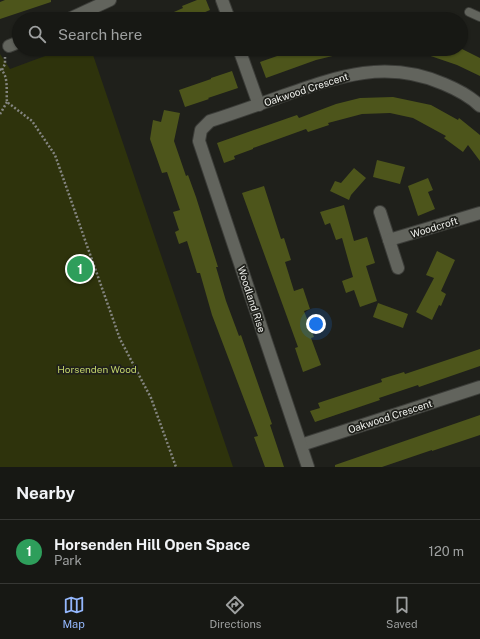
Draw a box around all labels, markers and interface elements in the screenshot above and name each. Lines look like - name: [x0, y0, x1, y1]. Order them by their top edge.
- search box: [12, 12, 468, 56]
- icon: search: [26, 23, 48, 45]
- text: Search here: [58, 26, 142, 43]
- street label: Oakwood Crescent: [262, 70, 350, 108]
- street label: Woodcroft: [409, 214, 459, 240]
- pin: 1: [67, 254, 93, 284]
- street label: Woodland Rise: [236, 264, 268, 334]
- your location: [306, 314, 326, 334]
- park label: Horsenden Wood: [57, 363, 137, 375]
- street label: Oakwood Crescent: [346, 397, 434, 435]
- text: Nearby: [16, 483, 75, 503]
- text: Horsenden Hill Open Space: [54, 536, 250, 553]
- text: 1: [26, 544, 32, 559]
- text: 120 m: [429, 544, 464, 559]
- text: Park: [54, 553, 82, 568]
- tab: Map: [62, 594, 85, 630]
- tab: Directions: [210, 594, 261, 630]
- tab: Saved: [386, 594, 418, 630]

